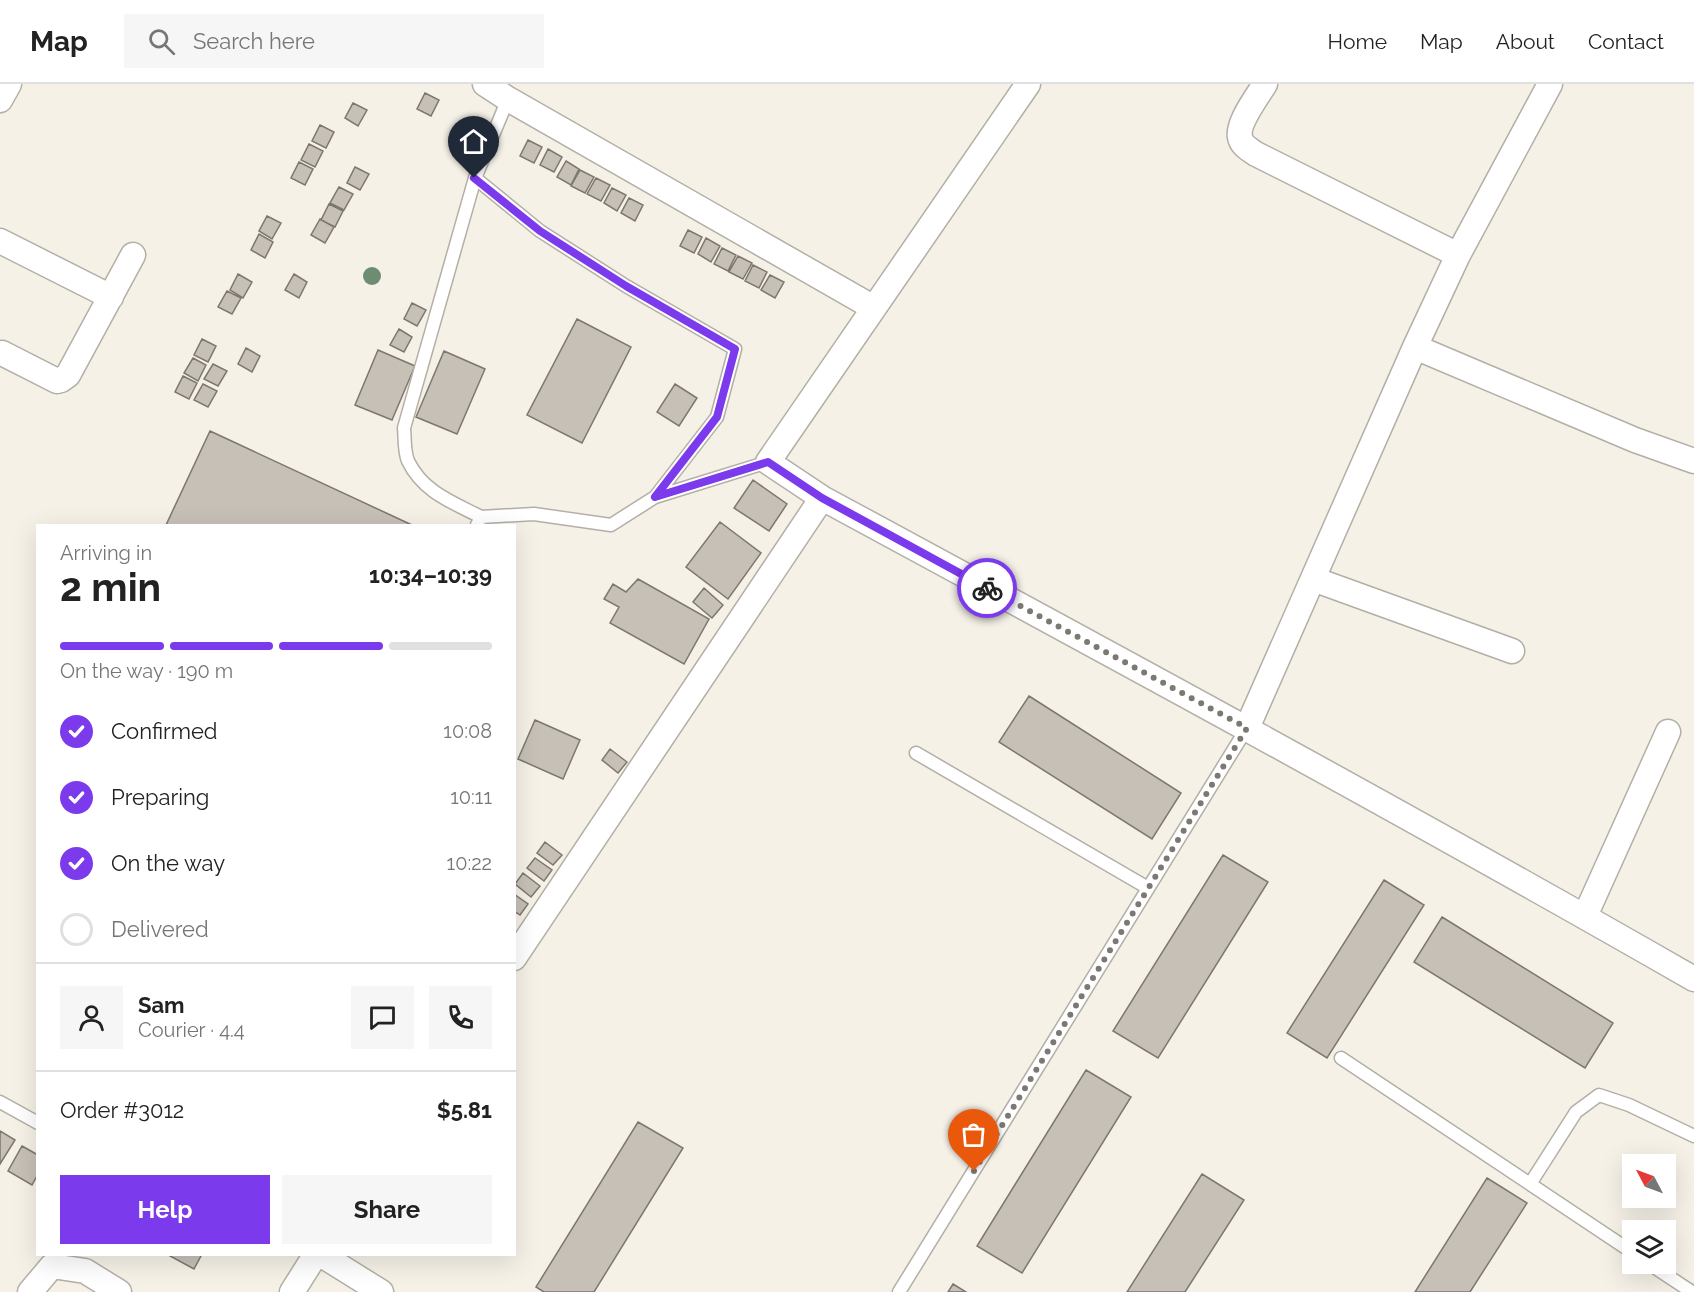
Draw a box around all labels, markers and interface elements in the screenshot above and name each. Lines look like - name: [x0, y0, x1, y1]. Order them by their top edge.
- search box: [124, 14, 544, 68]
- text: Map: [30, 25, 88, 58]
- icon: search: [145, 25, 178, 58]
- text: Search here: [193, 28, 315, 54]
- text: Home: [1328, 29, 1387, 54]
- text: Map: [1420, 29, 1463, 54]
- text: About: [1496, 29, 1555, 54]
- text: Contact: [1588, 29, 1664, 54]
- pin: [448, 116, 499, 178]
- icon: home: [457, 125, 490, 158]
- text: Arriving in: [60, 541, 152, 565]
- courier: [957, 558, 1017, 618]
- text: 10:34–10:39: [369, 562, 492, 588]
- text: 2 min: [60, 564, 161, 610]
- icon: bike: [971, 572, 1004, 605]
- text: On the way · 190 m: [60, 659, 233, 683]
- icon: check: [60, 715, 93, 748]
- text: Confirmed: [111, 718, 218, 744]
- text: 10:08: [443, 719, 492, 743]
- icon: check: [60, 781, 93, 814]
- text: Preparing: [111, 784, 209, 810]
- text: 10:11: [450, 785, 492, 809]
- icon: check: [60, 847, 93, 880]
- text: On the way: [111, 850, 225, 876]
- text: 10:22: [447, 851, 492, 875]
- text: Delivered: [111, 916, 209, 942]
- button: person: [60, 986, 123, 1049]
- button: chat: [351, 986, 414, 1049]
- button: phone: [429, 986, 492, 1049]
- text: Sam: [138, 992, 185, 1018]
- text: Courier · 4.4: [138, 1018, 245, 1042]
- text: Order #3012: [60, 1097, 184, 1123]
- text: $5.81: [437, 1097, 492, 1123]
- pin: [948, 1109, 999, 1171]
- icon: bag: [957, 1118, 990, 1151]
- north arrow: [1622, 1154, 1676, 1208]
- map controls: [1622, 1154, 1676, 1274]
- button: Help: [60, 1175, 270, 1244]
- button: Share: [282, 1175, 492, 1244]
- button: layers: [1622, 1220, 1676, 1274]

